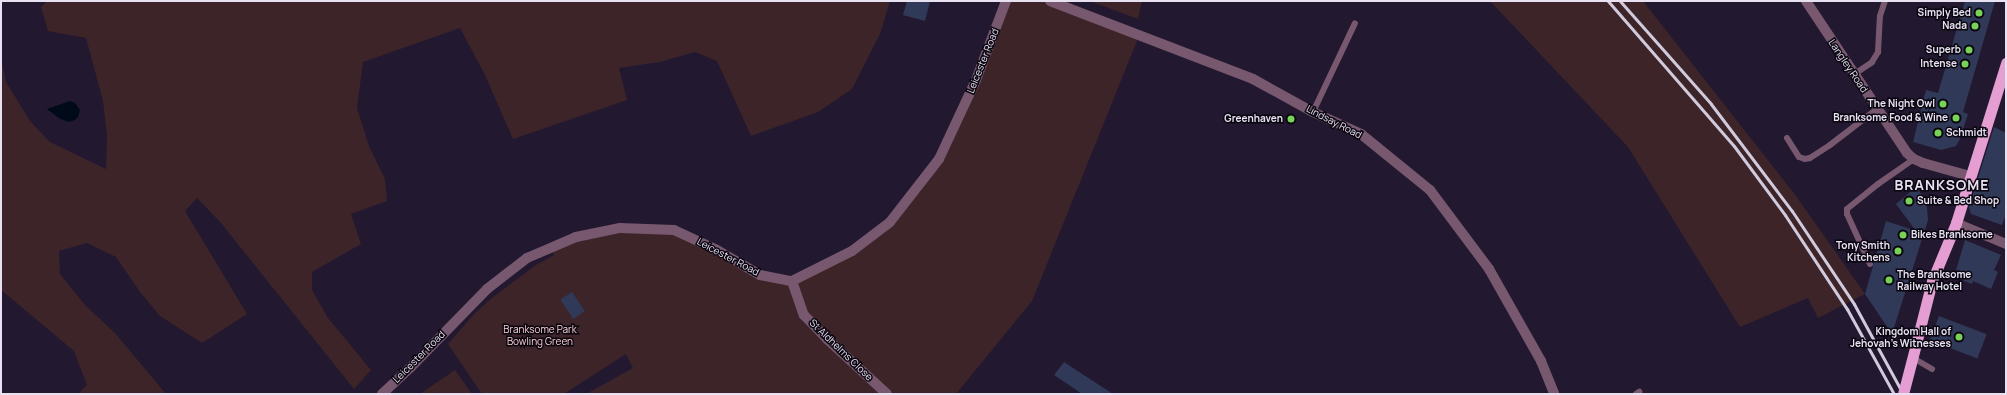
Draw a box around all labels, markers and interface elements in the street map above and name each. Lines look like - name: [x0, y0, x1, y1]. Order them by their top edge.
- place label: Simply Bed: [1918, 7, 1971, 19]
- marker: Simply Bed: [1974, 8, 1984, 18]
- place label: Nada: [1942, 20, 1967, 32]
- marker: Nada: [1970, 21, 1980, 31]
- street label: Leicester Road: [965, 27, 1001, 95]
- street label: Langley Road: [1826, 37, 1870, 95]
- place label: Superb: [1926, 44, 1961, 56]
- marker: Superb: [1964, 45, 1974, 55]
- place label: Intense: [1920, 58, 1957, 70]
- marker: Intense: [1960, 59, 1970, 69]
- place label: The Night Owl: [1868, 98, 1935, 110]
- marker: The Night Owl: [1938, 99, 1948, 109]
- street label: Lindsay Road: [1304, 103, 1364, 141]
- place label: Branksome Food & Wine: [1833, 112, 1948, 124]
- place label: Greenhaven: [1224, 113, 1283, 125]
- marker: Branksome Food & Wine: [1951, 113, 1961, 123]
- marker: Greenhaven: [1286, 114, 1296, 124]
- place label: Schmidt: [1946, 127, 1987, 139]
- marker: Schmidt: [1933, 128, 1943, 138]
- district label: BRANKSOME: [1894, 177, 1990, 193]
- place label: Suite & Bed Shop: [1917, 195, 1999, 207]
- marker: Suite & Bed Shop: [1904, 196, 1914, 206]
- place label: Bikes Branksome: [1911, 229, 1993, 241]
- marker: Bikes Branksome: [1898, 230, 1908, 240]
- street label: Leicester Road: [695, 236, 761, 278]
- place label: Tony Smith Kitchens: [1836, 239, 1890, 262]
- marker: Tony Smith Kitchens: [1893, 246, 1903, 256]
- place label: The Branksome Railway Hotel: [1897, 268, 1971, 292]
- marker: The Branksome Railway Hotel: [1884, 275, 1894, 285]
- street label: St Aldhelms Close: [807, 317, 875, 383]
- park label: Branksome Park Bowling Green: [503, 323, 577, 346]
- place label: Kingdom Hall of Jehovah's Witnesses: [1850, 325, 1951, 348]
- street label: Leicester Road: [390, 328, 448, 386]
- marker: Kingdom Hall of Jehovah's Witnesses: [1954, 332, 1964, 342]

